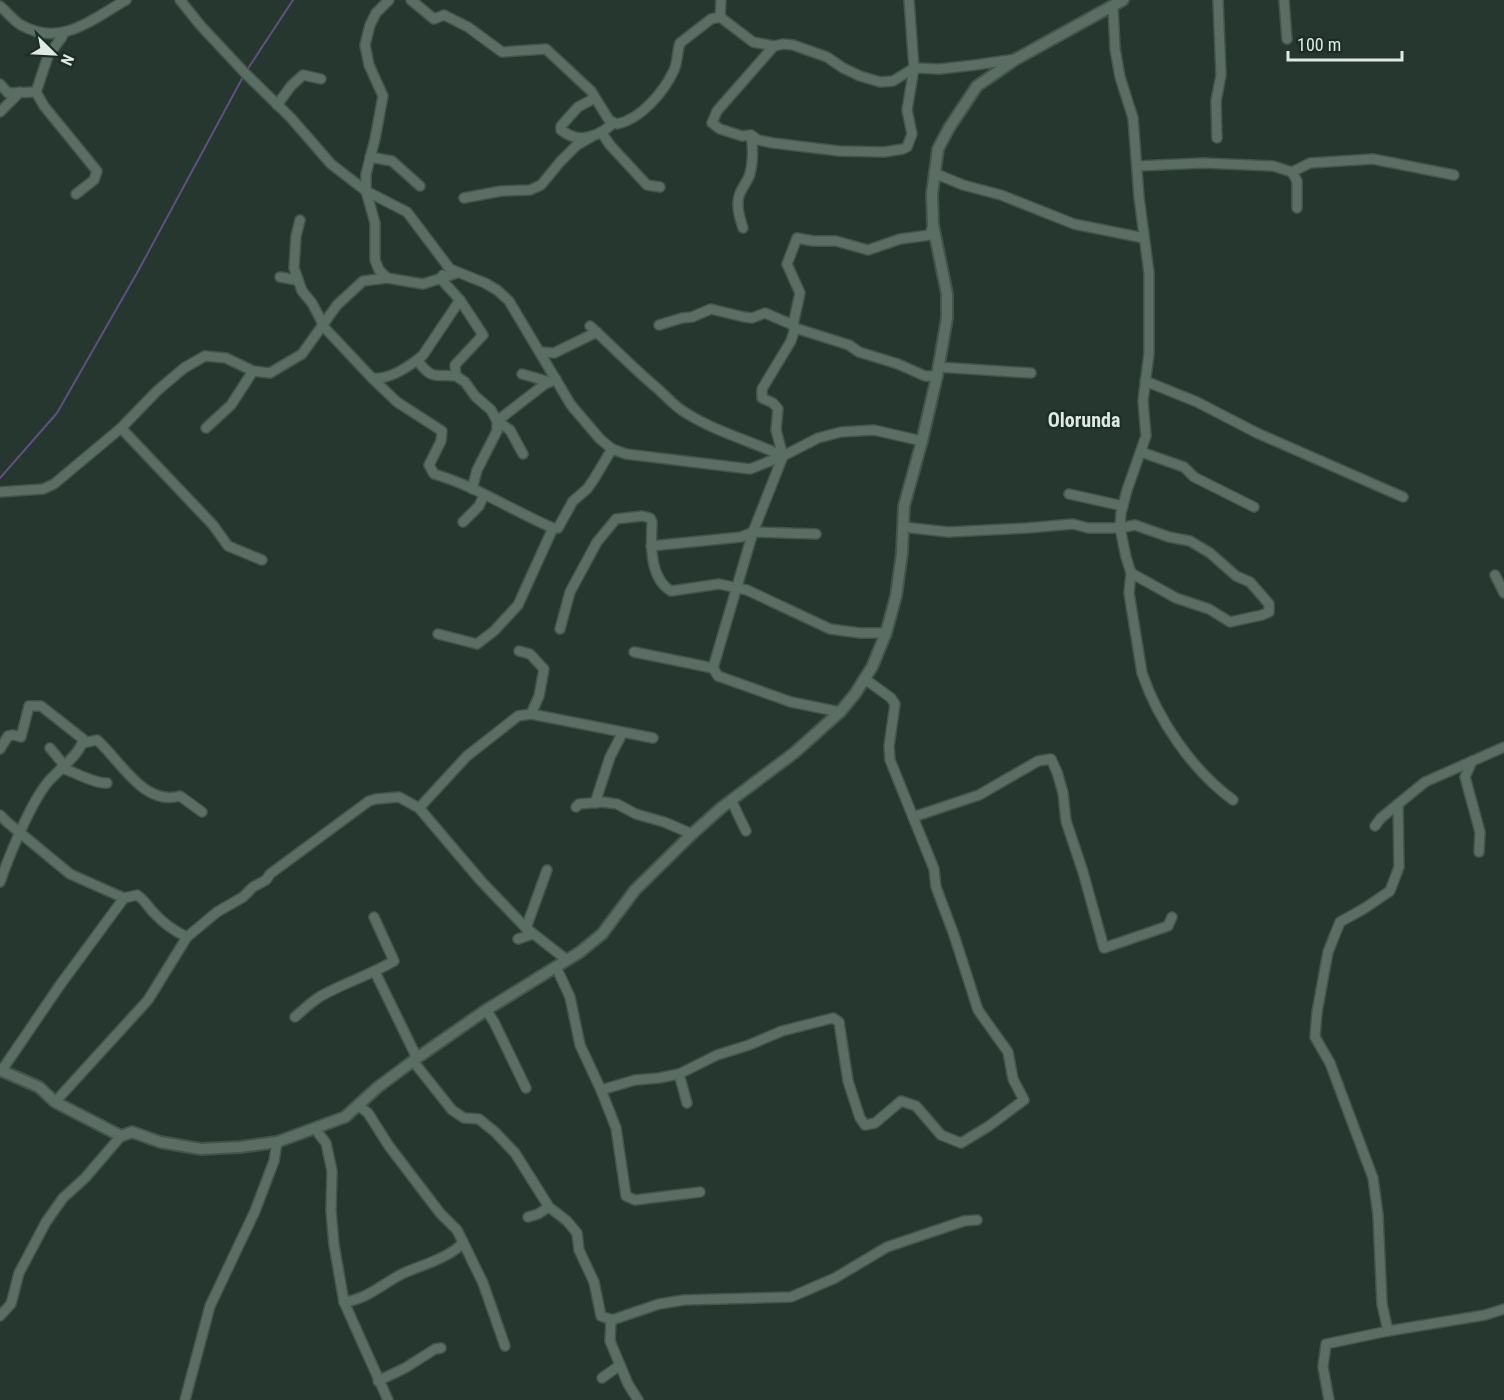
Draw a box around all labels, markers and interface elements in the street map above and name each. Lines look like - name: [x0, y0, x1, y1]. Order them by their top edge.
- north arrow: [24, 24, 84, 84]
- scale bar: [1288, 24, 1402, 62]
- text: 100 m: [1297, 34, 1341, 55]
- text: N: [57, 52, 78, 68]
- district label: Olorunda: [1048, 408, 1120, 432]

